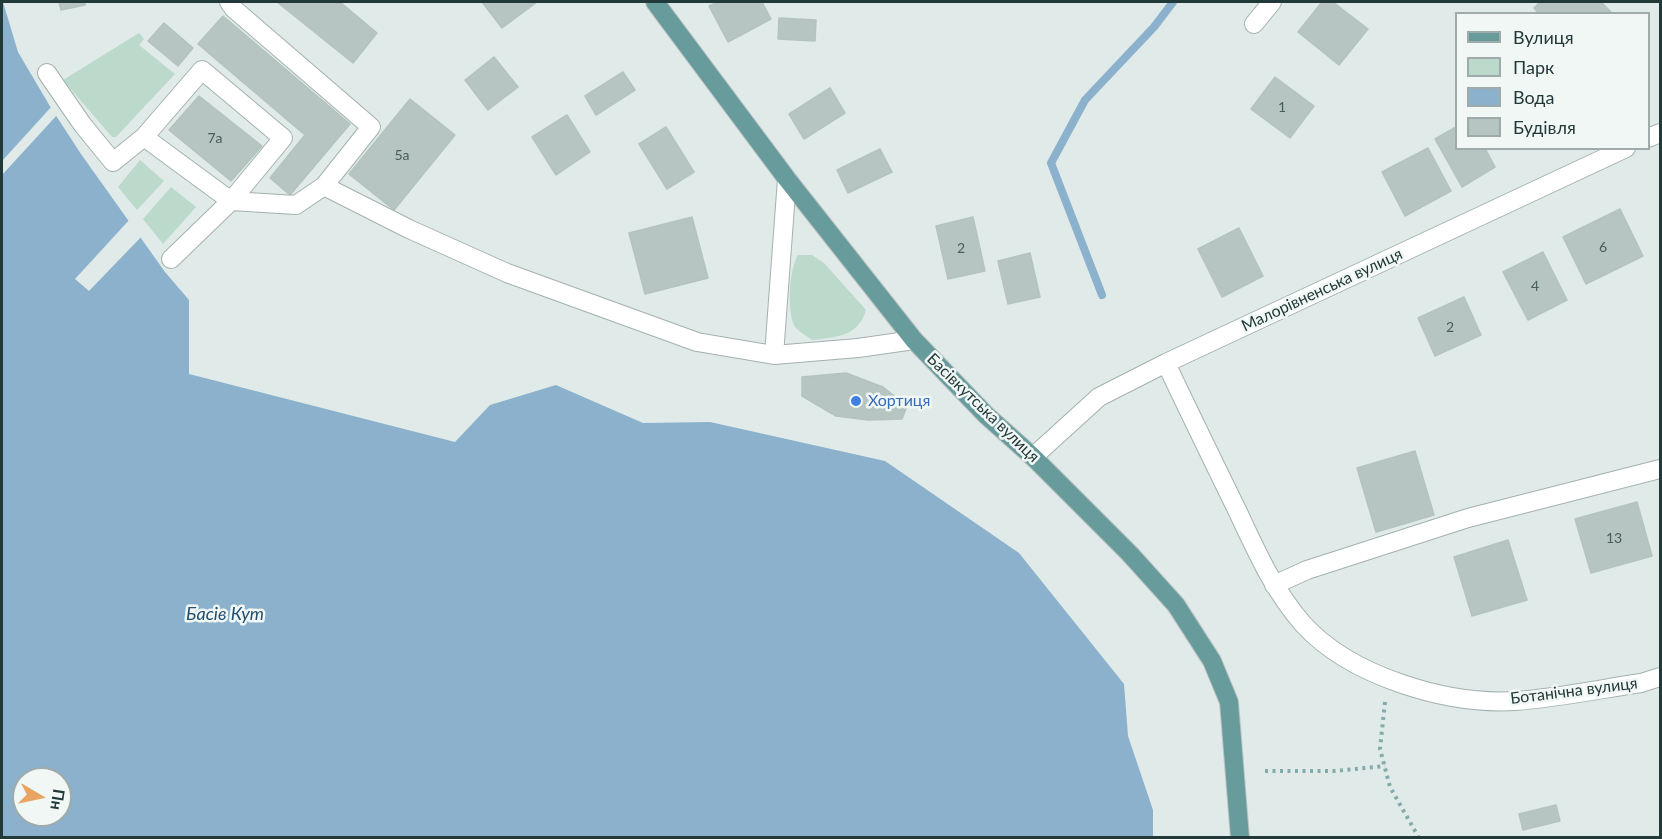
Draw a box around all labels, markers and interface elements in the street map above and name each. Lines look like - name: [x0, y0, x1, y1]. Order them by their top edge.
- legend: [1455, 12, 1650, 150]
- text: Вулиця: [1513, 26, 1574, 48]
- text: Парк: [1513, 56, 1554, 78]
- text: Вода: [1513, 86, 1554, 108]
- house number: 1: [1278, 99, 1286, 115]
- text: Будівля: [1513, 116, 1576, 138]
- house number: 7а: [207, 130, 223, 146]
- house number: 5а: [394, 147, 410, 163]
- house number: 6: [1599, 239, 1607, 255]
- house number: 2: [957, 240, 965, 256]
- street label: Малорівненська вулиця: [1239, 244, 1405, 336]
- house number: 4: [1531, 278, 1539, 294]
- house number: 2: [1446, 319, 1454, 335]
- street label: Басівкутська вулиця: [923, 350, 1043, 466]
- place label: Хортиця: [868, 391, 930, 411]
- marker: Хортиця: [849, 394, 863, 408]
- house number: 13: [1606, 530, 1622, 546]
- water label: Басів Кут: [186, 603, 264, 625]
- street label: Ботанічна вулиця: [1509, 674, 1639, 708]
- north arrow: [12, 767, 72, 827]
- text: Пн: [47, 788, 69, 811]

